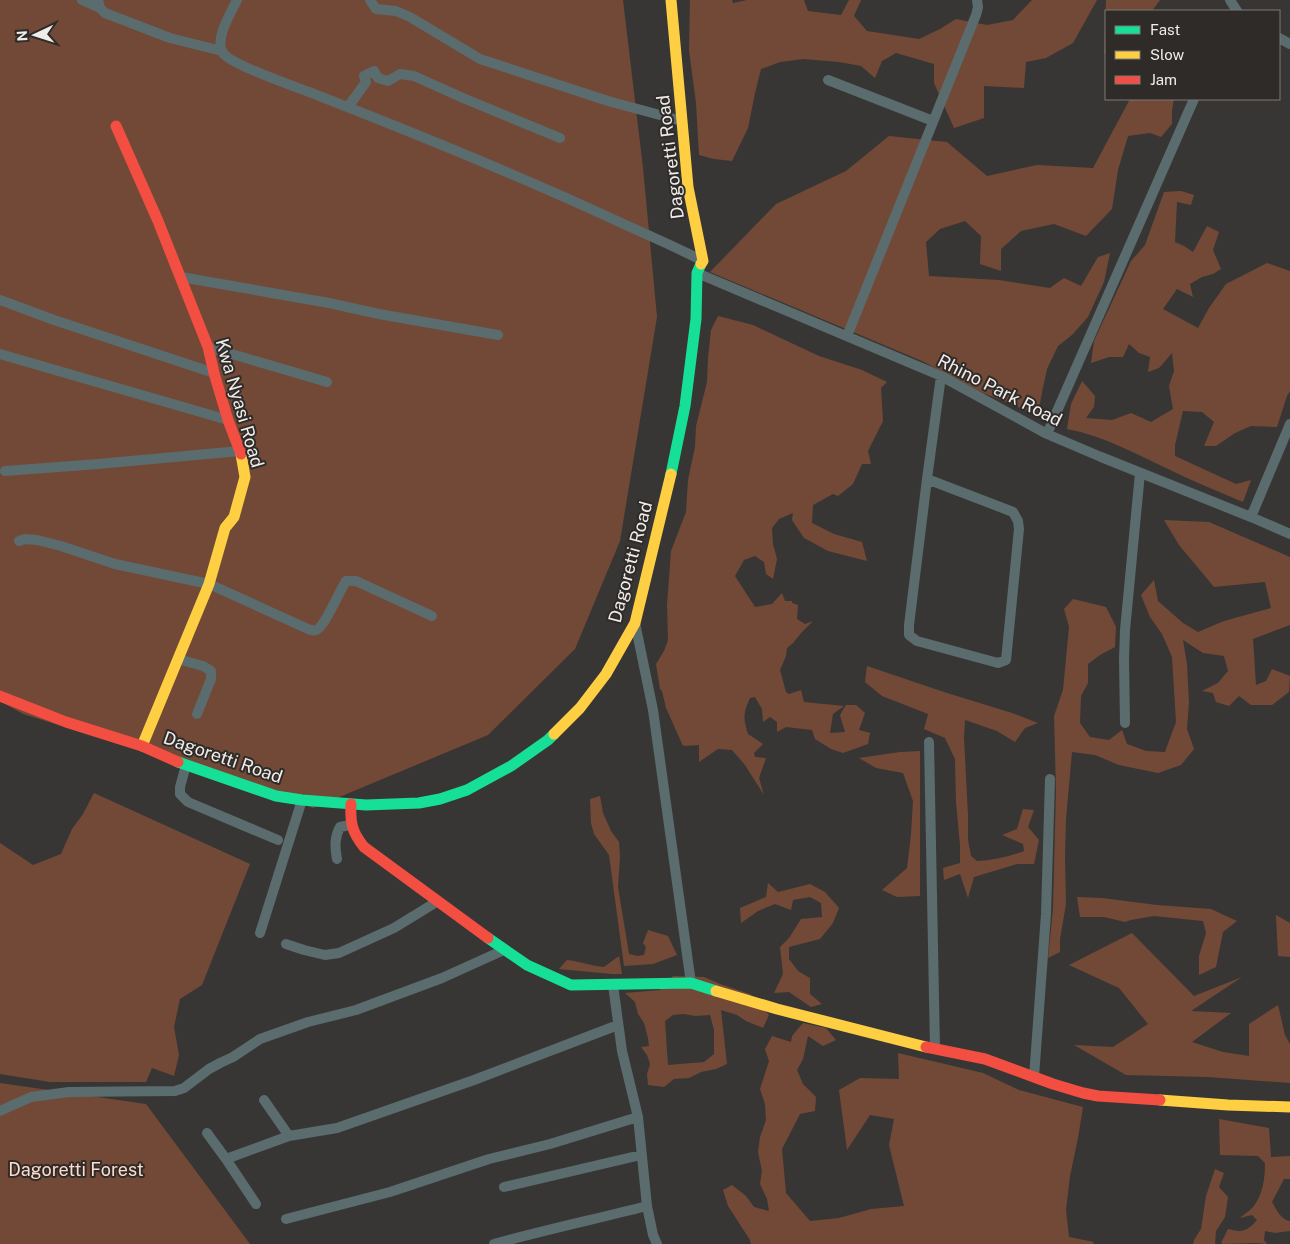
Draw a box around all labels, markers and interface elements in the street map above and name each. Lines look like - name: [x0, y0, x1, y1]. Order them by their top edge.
- north arrow: [10, 10, 60, 60]
- legend: [1105, 10, 1280, 100]
- text: Fast: [1150, 21, 1180, 38]
- text: N: [14, 30, 30, 42]
- text: Slow: [1150, 46, 1185, 63]
- text: Jam: [1150, 71, 1177, 88]
- street label: Dagoretti Road: [652, 94, 688, 220]
- street label: Kwa Nyasi Road: [212, 336, 268, 470]
- street label: Rhino Park Road: [934, 349, 1066, 431]
- street label: Dagoretti Road: [604, 499, 656, 625]
- street label: Dagoretti Road: [161, 727, 285, 787]
- park label: Dagoretti Forest: [8, 1159, 144, 1180]

